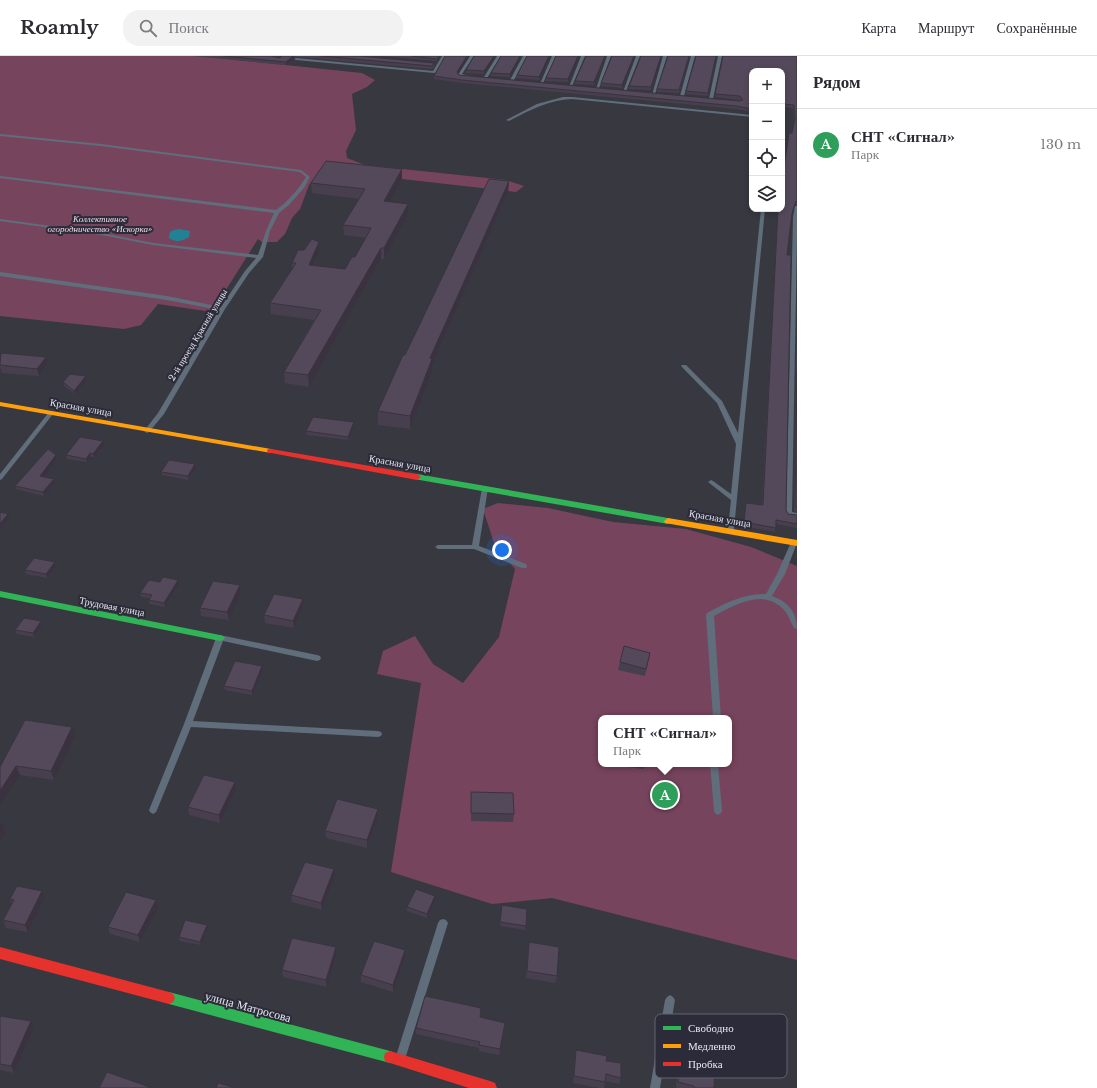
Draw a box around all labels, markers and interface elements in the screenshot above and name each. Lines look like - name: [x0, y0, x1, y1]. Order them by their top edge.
- search box: [123, 10, 403, 46]
- text: Roamly: [20, 16, 99, 39]
- icon: search: [137, 17, 159, 39]
- text: Поиск: [169, 18, 209, 37]
- text: Карта: [861, 19, 896, 37]
- text: Маршрут: [918, 19, 974, 37]
- text: Сохранённые: [996, 19, 1077, 37]
- map controls: [749, 68, 785, 212]
- button: +: [749, 68, 785, 104]
- text: Рядом: [813, 72, 861, 93]
- button: −: [749, 104, 785, 140]
- text: СНТ «Сигнал»: [851, 127, 955, 146]
- text: A: [821, 136, 831, 153]
- text: 130 m: [1040, 136, 1081, 153]
- button: locate: [749, 140, 785, 176]
- text: Парк: [851, 146, 879, 163]
- button: layers: [749, 176, 785, 212]
- park label: Коллективное огородничество «Искорка»: [48, 213, 152, 234]
- street label: 2-й проезд Красной улицы: [166, 287, 229, 383]
- street label: Красная улица: [49, 396, 113, 419]
- street label: Красная улица: [368, 452, 432, 475]
- street label: Красная улица: [688, 507, 752, 530]
- your location: [492, 540, 512, 560]
- street label: Трудовая улица: [78, 594, 146, 619]
- popup: [598, 715, 732, 767]
- text: СНТ «Сигнал»: [613, 723, 717, 742]
- text: Парк: [613, 742, 641, 759]
- pin: A: [652, 780, 678, 810]
- street label: улица Матросова: [203, 988, 294, 1025]
- legend: [655, 1014, 787, 1078]
- text: Свободно: [688, 1021, 734, 1035]
- text: Медленно: [688, 1039, 736, 1053]
- text: Пробка: [688, 1057, 723, 1071]

